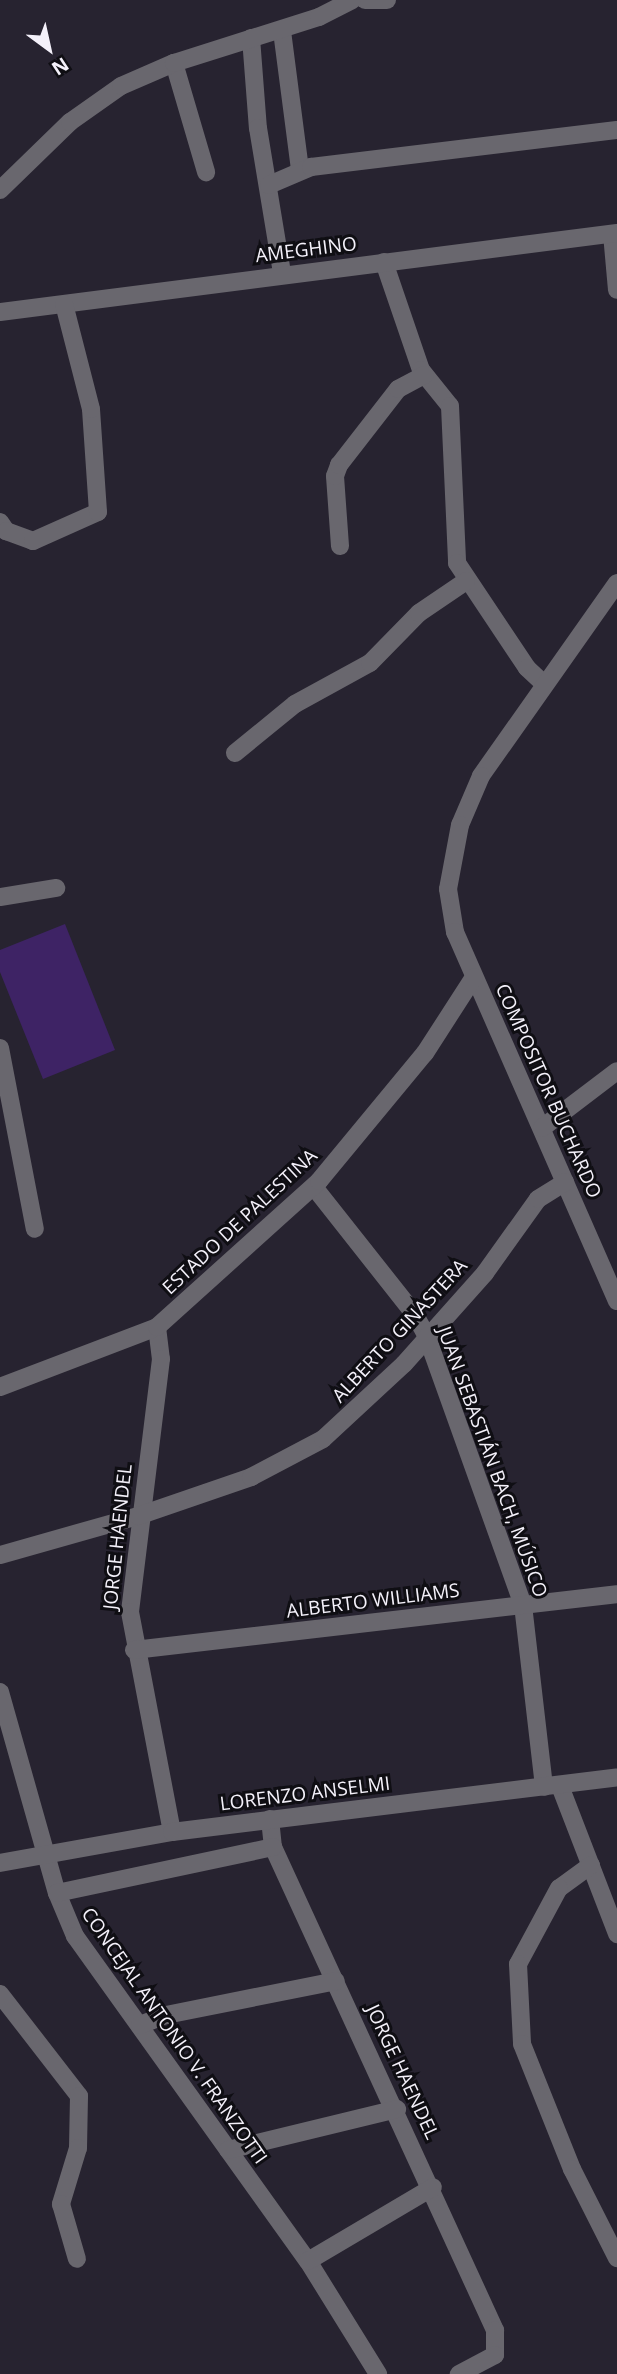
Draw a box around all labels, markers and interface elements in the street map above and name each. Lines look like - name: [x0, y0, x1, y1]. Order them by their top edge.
- north arrow: [14, 14, 84, 84]
- text: N: [47, 51, 74, 82]
- street label: AMEGHINO: [254, 232, 358, 268]
- street label: COMPOSITOR BUCHARDO: [490, 980, 606, 1202]
- street label: ESTADO DE PALESTINA: [158, 1145, 322, 1299]
- street label: ALBERTO GINASTERA: [328, 1255, 472, 1407]
- street label: JUAN SEBASTIÁN BACH, MÚSICO: [432, 1324, 552, 1600]
- street label: JORGE HAENDEL: [99, 1463, 137, 1611]
- street label: ALBERTO WILLIAMS: [285, 1579, 461, 1623]
- street label: LORENZO ANSELMI: [219, 1772, 391, 1816]
- street label: CONCEJAL ANTONIO V. FRANZOTTI: [76, 1904, 272, 2168]
- street label: JORGE HAENDEL: [361, 2001, 443, 2143]

